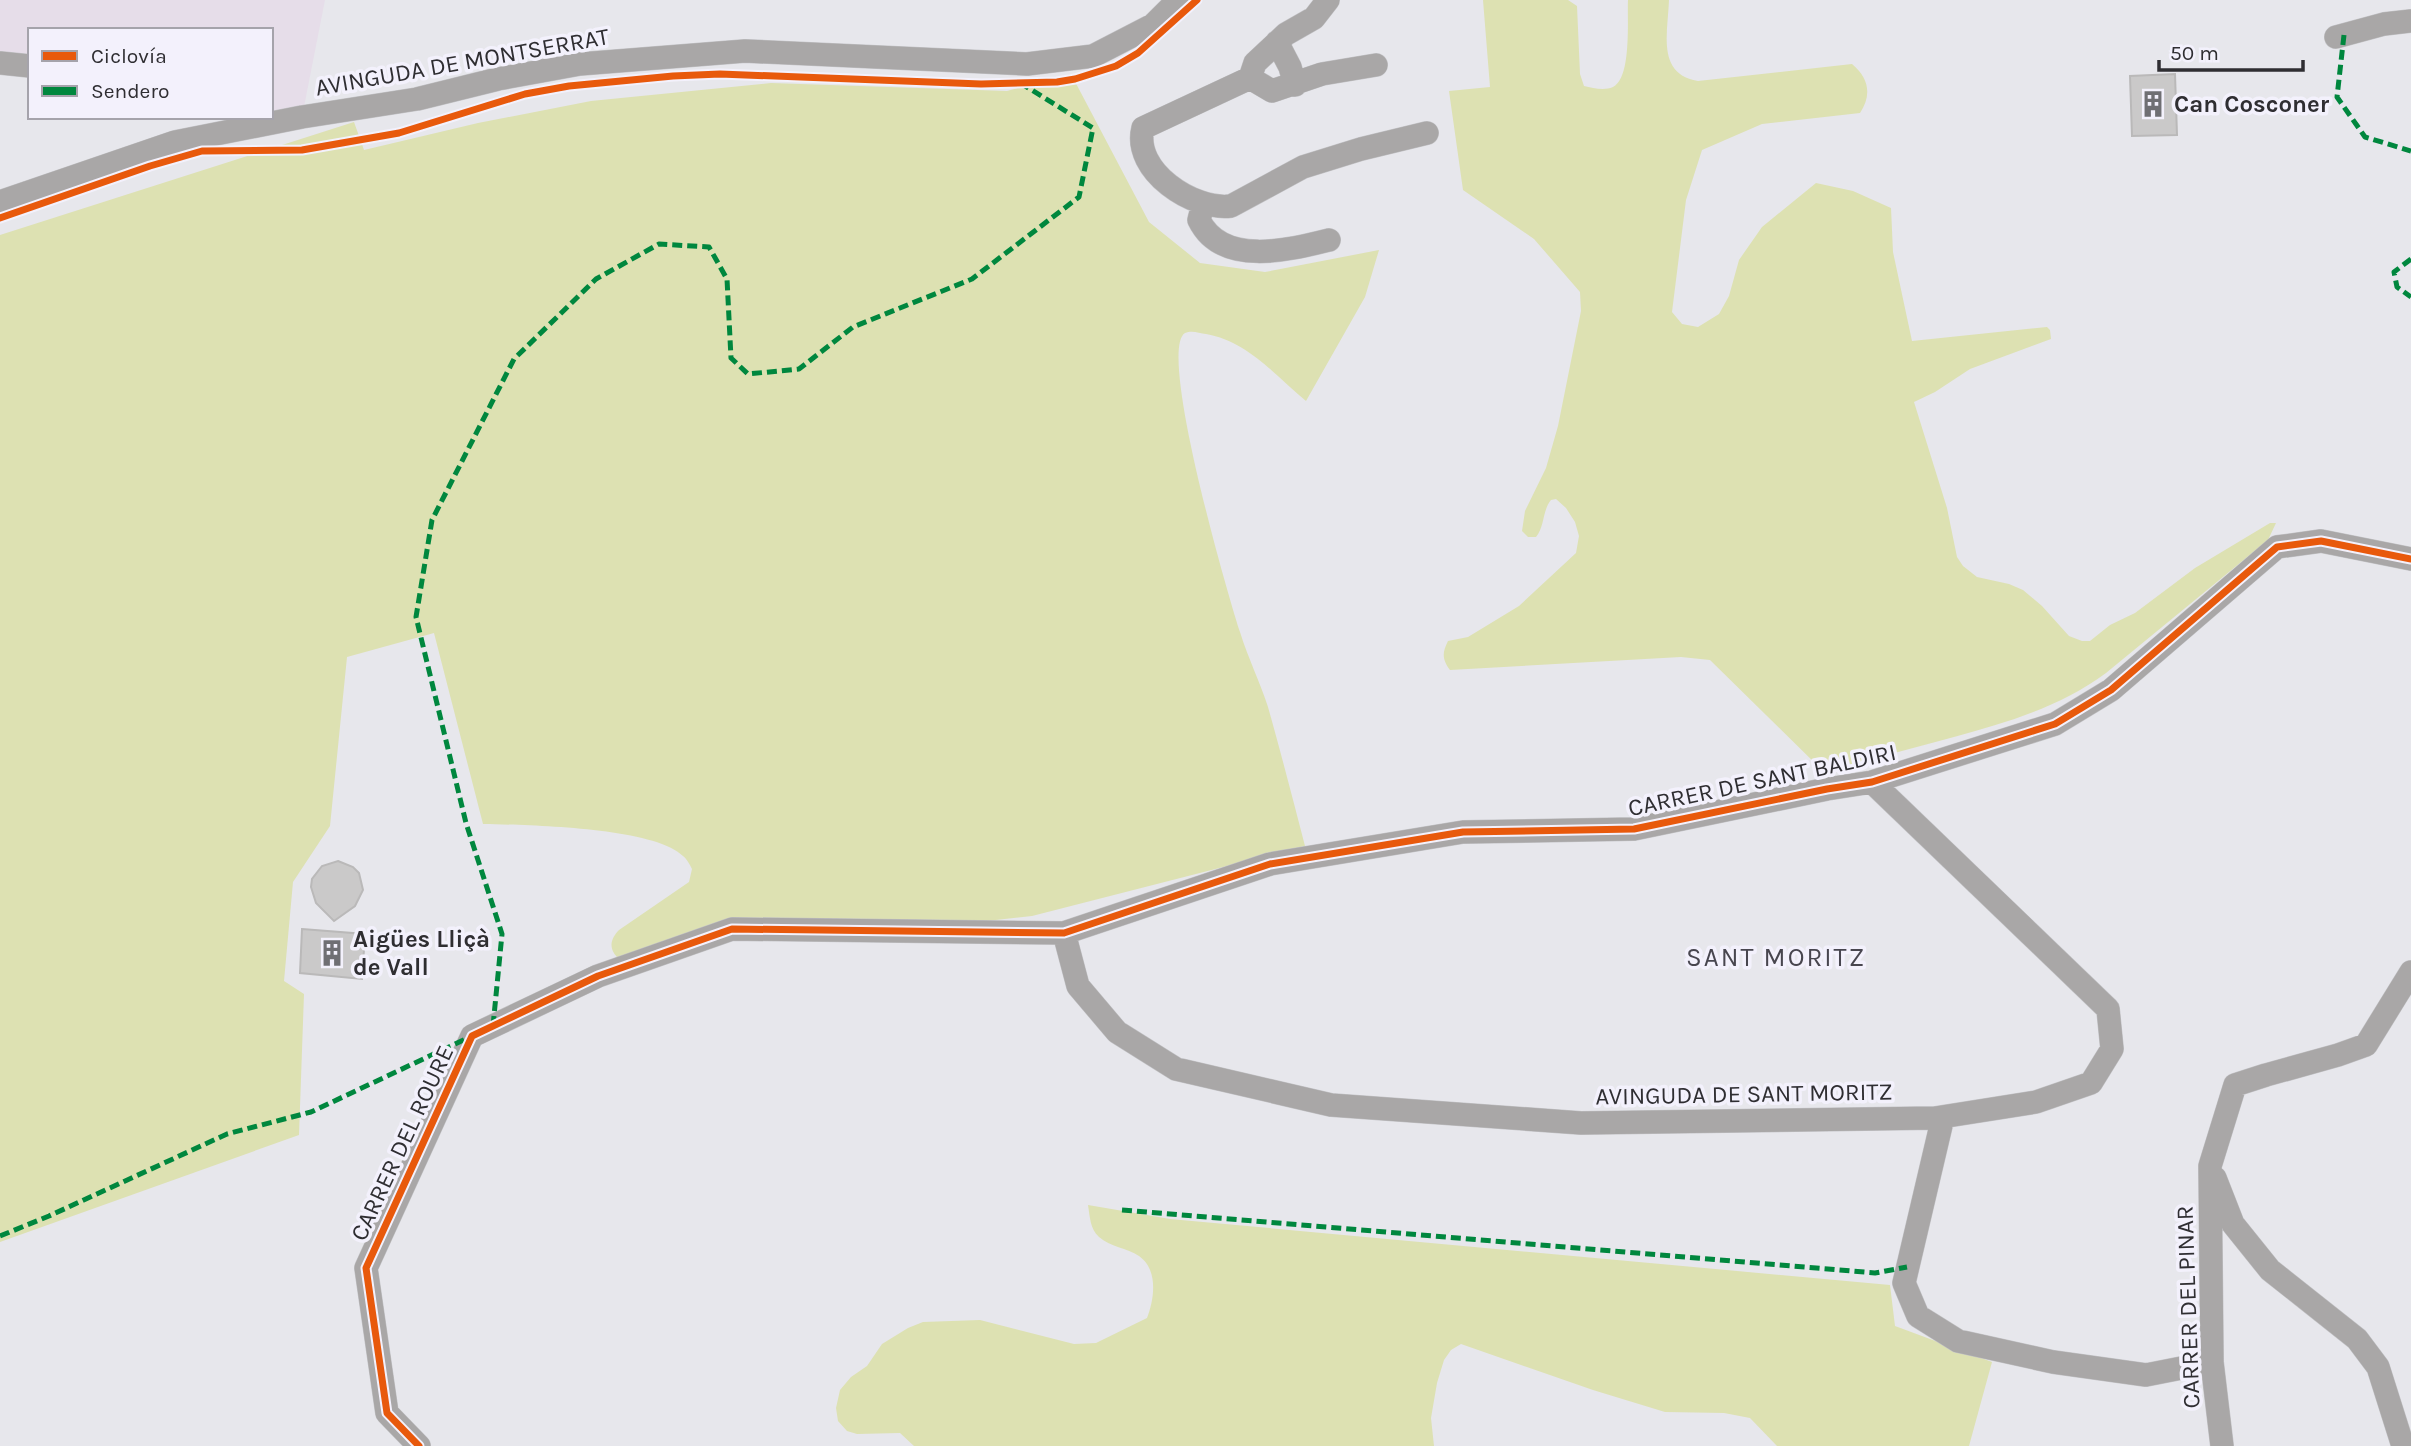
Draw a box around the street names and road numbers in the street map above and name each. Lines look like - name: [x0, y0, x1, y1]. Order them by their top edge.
- street label: AVINGUDA DE MONTSERRAT: [313, 22, 611, 102]
- street label: CARRER DE SANT BALDIRI: [1625, 738, 1899, 822]
- street label: CARRER DEL ROURE: [344, 1041, 460, 1245]
- street label: AVINGUDA DE SANT MORITZ: [1595, 1077, 1893, 1111]
- street label: CARRER DEL PINAR: [2170, 1205, 2206, 1409]

